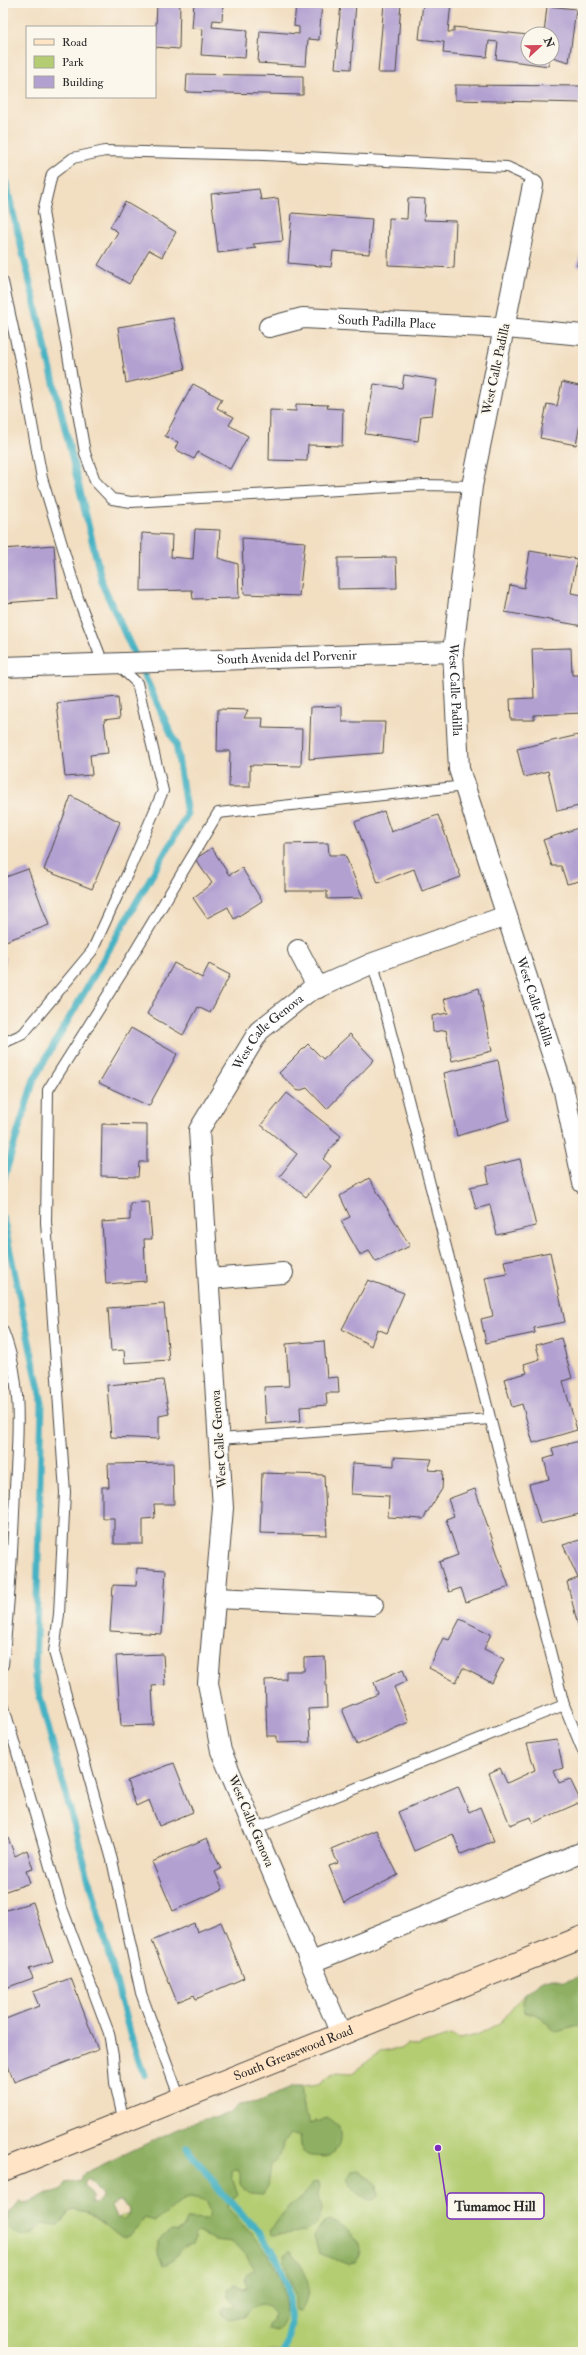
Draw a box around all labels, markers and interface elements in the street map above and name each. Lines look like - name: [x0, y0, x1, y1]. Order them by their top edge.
- legend: [26, 26, 156, 98]
- north arrow: [520, 26, 560, 66]
- text: Road: [62, 35, 87, 50]
- text: N: [541, 35, 557, 51]
- text: Park: [62, 55, 84, 70]
- text: Building: [62, 75, 105, 90]
- street label: South Padilla Place: [337, 312, 437, 333]
- street label: West Calle Padilla: [478, 321, 514, 417]
- street label: West Calle Padilla: [444, 641, 465, 737]
- street label: South Avenida del Porvenir: [217, 647, 357, 668]
- street label: West Calle Padilla: [512, 954, 557, 1049]
- street label: West Calle Genova: [229, 990, 307, 1074]
- street label: West Calle Genova: [208, 1389, 230, 1490]
- street label: West Calle Genova: [224, 1772, 278, 1870]
- street label: South Greasewood Road: [231, 2022, 356, 2084]
- callout: Tumamoc Hill: [447, 2193, 544, 2219]
- text: Tumamoc Hill: [453, 2198, 536, 2215]

